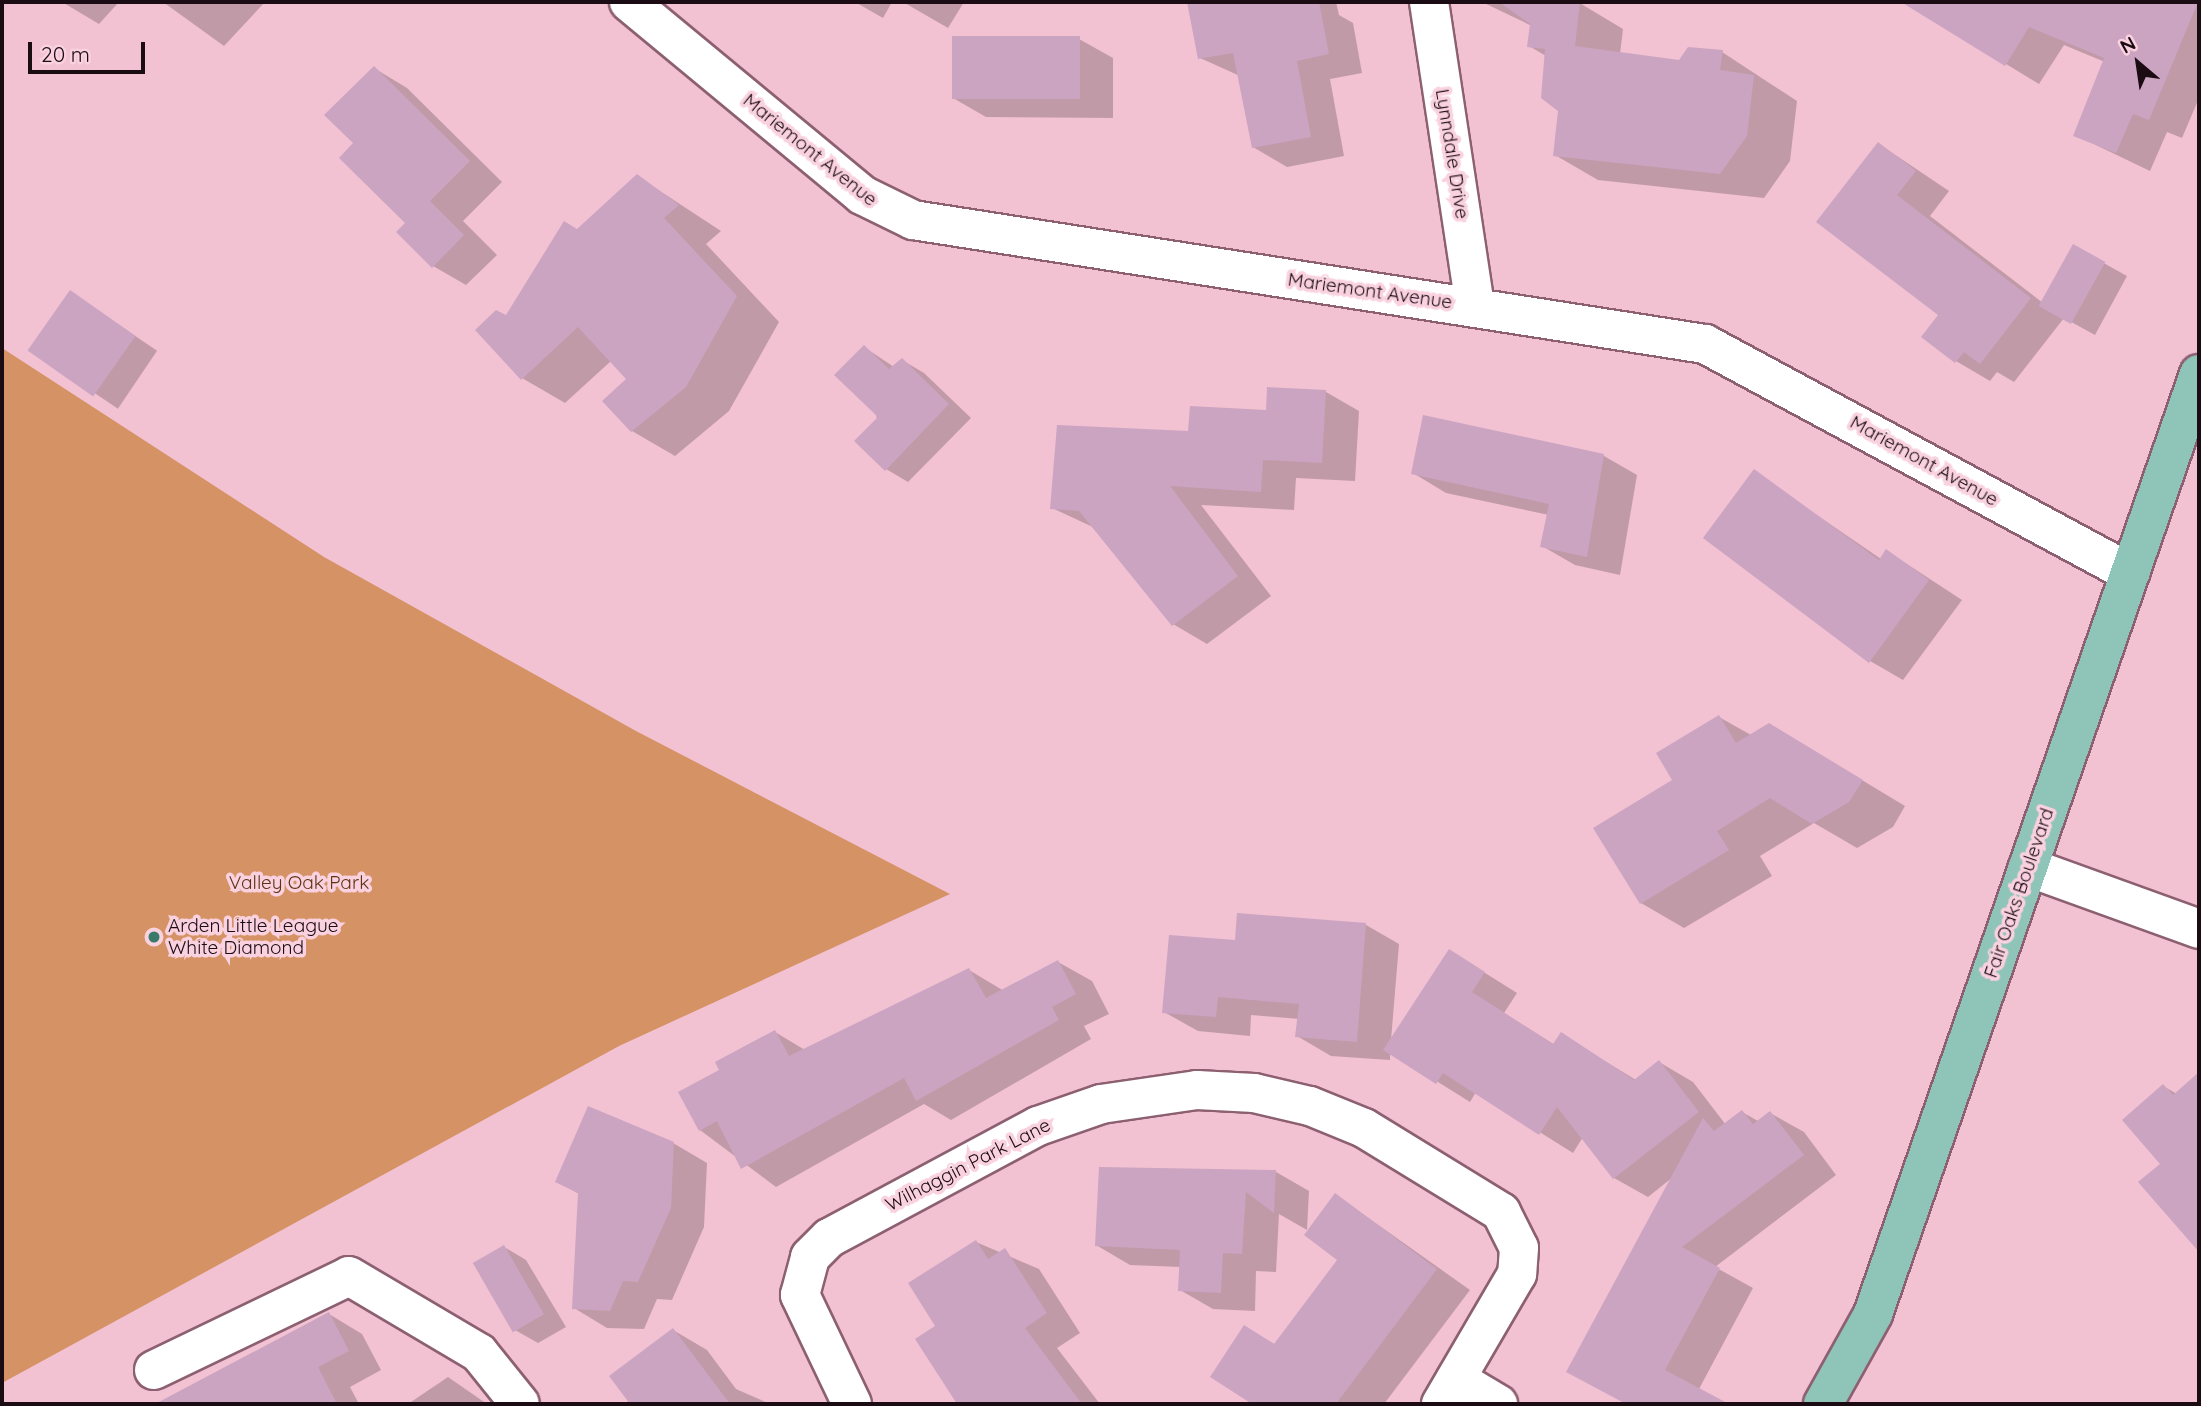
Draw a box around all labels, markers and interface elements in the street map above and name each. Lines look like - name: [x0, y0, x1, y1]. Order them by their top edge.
- scale bar: [32, 28, 149, 72]
- north arrow: [2103, 28, 2173, 98]
- text: N: [2116, 31, 2140, 59]
- text: 20 m: [41, 41, 90, 67]
- street label: Lynndale Drive: [1430, 87, 1474, 221]
- street label: Mariemont Avenue: [738, 89, 882, 211]
- street label: Mariemont Avenue: [1286, 268, 1454, 314]
- street label: Mariemont Avenue: [1846, 411, 2002, 511]
- street label: Fair Oaks Boulevard: [1979, 805, 2059, 981]
- park label: Valley Oak Park: [229, 872, 369, 894]
- place label: Arden Little League White Diamond: [168, 915, 338, 959]
- marker: Arden Little League White Diamond: [146, 929, 162, 945]
- street label: Wilhaggin Park Lane: [882, 1114, 1054, 1216]

